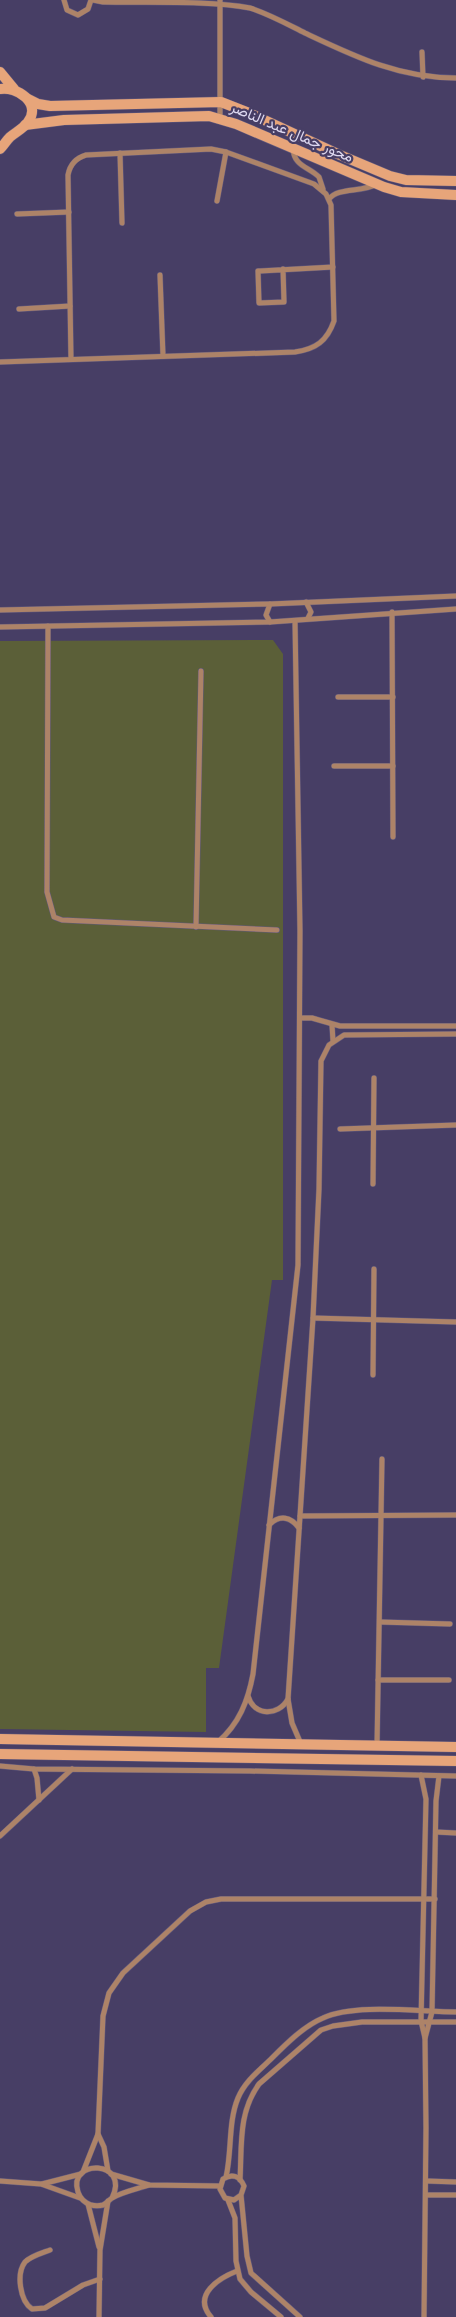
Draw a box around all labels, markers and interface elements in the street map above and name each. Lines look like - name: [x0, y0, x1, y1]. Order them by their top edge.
- street label: محور جمال عبد الناصر: [226, 96, 357, 168]

